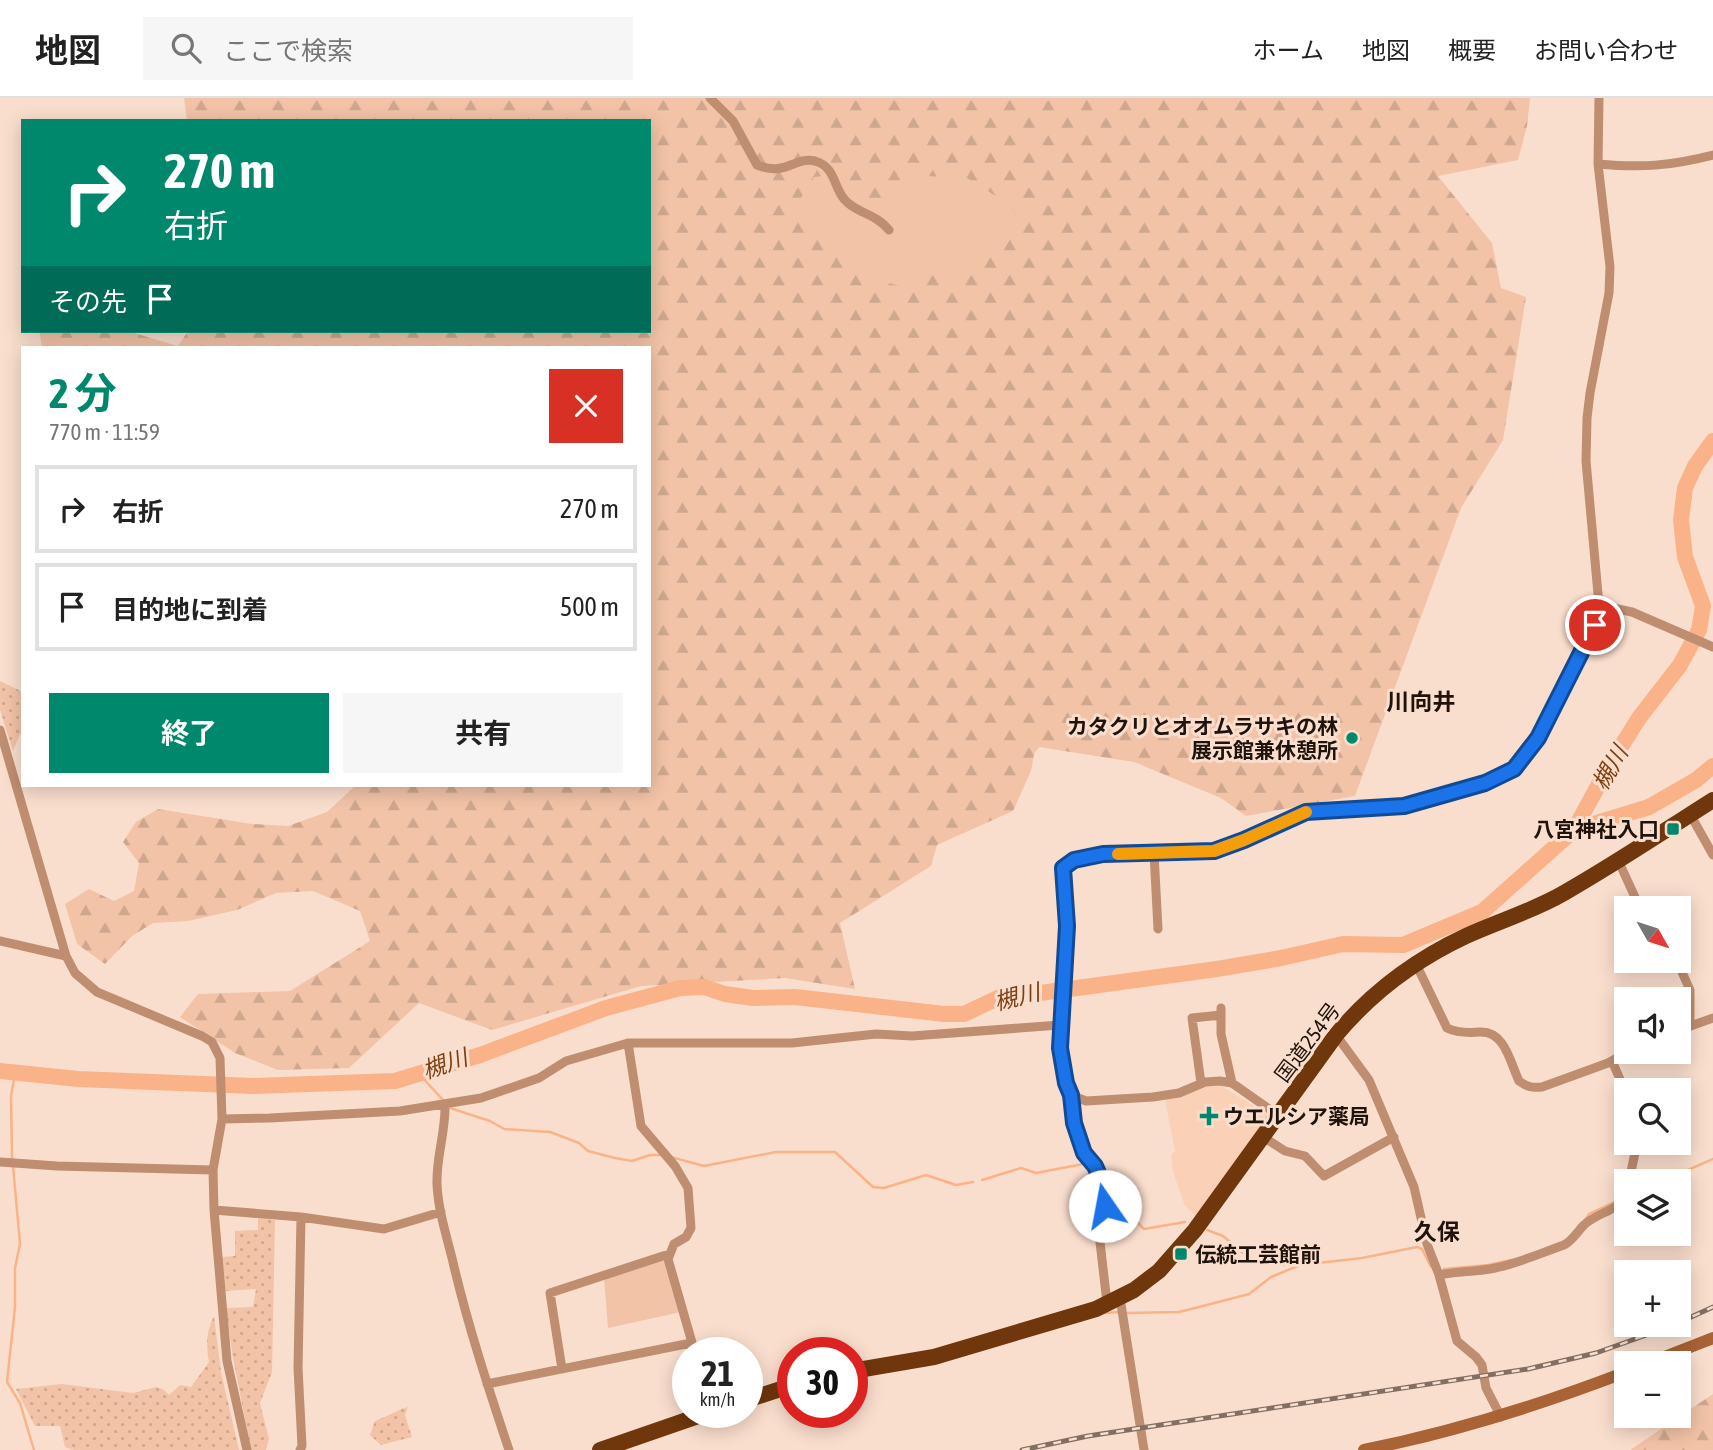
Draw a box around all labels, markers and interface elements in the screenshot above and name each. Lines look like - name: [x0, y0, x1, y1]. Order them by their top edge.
- search box: [143, 17, 633, 80]
- icon: search: [167, 29, 205, 67]
- text: 地図: [35, 31, 101, 69]
- text: ここで検索: [223, 36, 353, 66]
- text: ホーム: [1253, 37, 1324, 64]
- text: 地図: [1362, 37, 1410, 64]
- text: 概要: [1448, 37, 1496, 64]
- text: お問い合わせ: [1534, 37, 1678, 64]
- text: 270 m: [164, 142, 275, 198]
- icon: right: [49, 147, 140, 238]
- text: 右折: [164, 207, 228, 244]
- icon: arrive: [141, 280, 179, 318]
- text: その先: [49, 287, 127, 317]
- text: 2 分: [49, 369, 117, 417]
- button: close: [549, 369, 623, 443]
- text: 770 m · 11:59: [49, 419, 160, 445]
- icon: right: [53, 490, 91, 528]
- text: 270 m: [560, 494, 619, 524]
- text: 右折: [112, 497, 164, 527]
- icon: arrive: [53, 588, 91, 626]
- text: 500 m: [560, 592, 619, 622]
- text: 目的地に到着: [112, 595, 268, 625]
- pin: [1565, 595, 1625, 655]
- icon: arrive: [1576, 606, 1614, 644]
- district label: 川向井: [1387, 689, 1456, 715]
- button: 終了: [49, 693, 329, 773]
- button: 共有: [343, 693, 623, 773]
- place label: カタクリとオオムラサキの林 展示館兼休憩所: [1067, 714, 1338, 762]
- marker: カタクリとオオムラサキの林 展示館兼休憩所: [1344, 730, 1360, 746]
- water label: 槻川: [1587, 739, 1634, 794]
- place label: 八宮神社入口: [1533, 817, 1659, 841]
- marker: 八宮神社入口: [1665, 821, 1681, 837]
- north arrow: [1614, 896, 1690, 973]
- map controls: [1614, 896, 1691, 1428]
- water label: 槻川: [992, 978, 1045, 1015]
- button: sound: [1614, 987, 1691, 1064]
- street label: 国道254号: [1270, 998, 1344, 1086]
- water label: 槻川: [419, 1043, 474, 1084]
- button: search: [1614, 1078, 1691, 1155]
- place label: ウエルシア薬局: [1223, 1104, 1370, 1128]
- marker: ウエルシア薬局: [1201, 1108, 1217, 1124]
- position arrow: [1068, 1169, 1142, 1243]
- button: layers: [1614, 1169, 1691, 1246]
- district label: 久保: [1414, 1219, 1460, 1245]
- place label: 伝統工芸館前: [1195, 1242, 1321, 1266]
- marker: 伝統工芸館前: [1173, 1246, 1189, 1262]
- button: +: [1614, 1260, 1691, 1337]
- speed limit sign: 30: [777, 1337, 868, 1428]
- button: −: [1614, 1351, 1691, 1428]
- text: 21: [701, 1353, 734, 1393]
- text: km/h: [700, 1389, 735, 1410]

